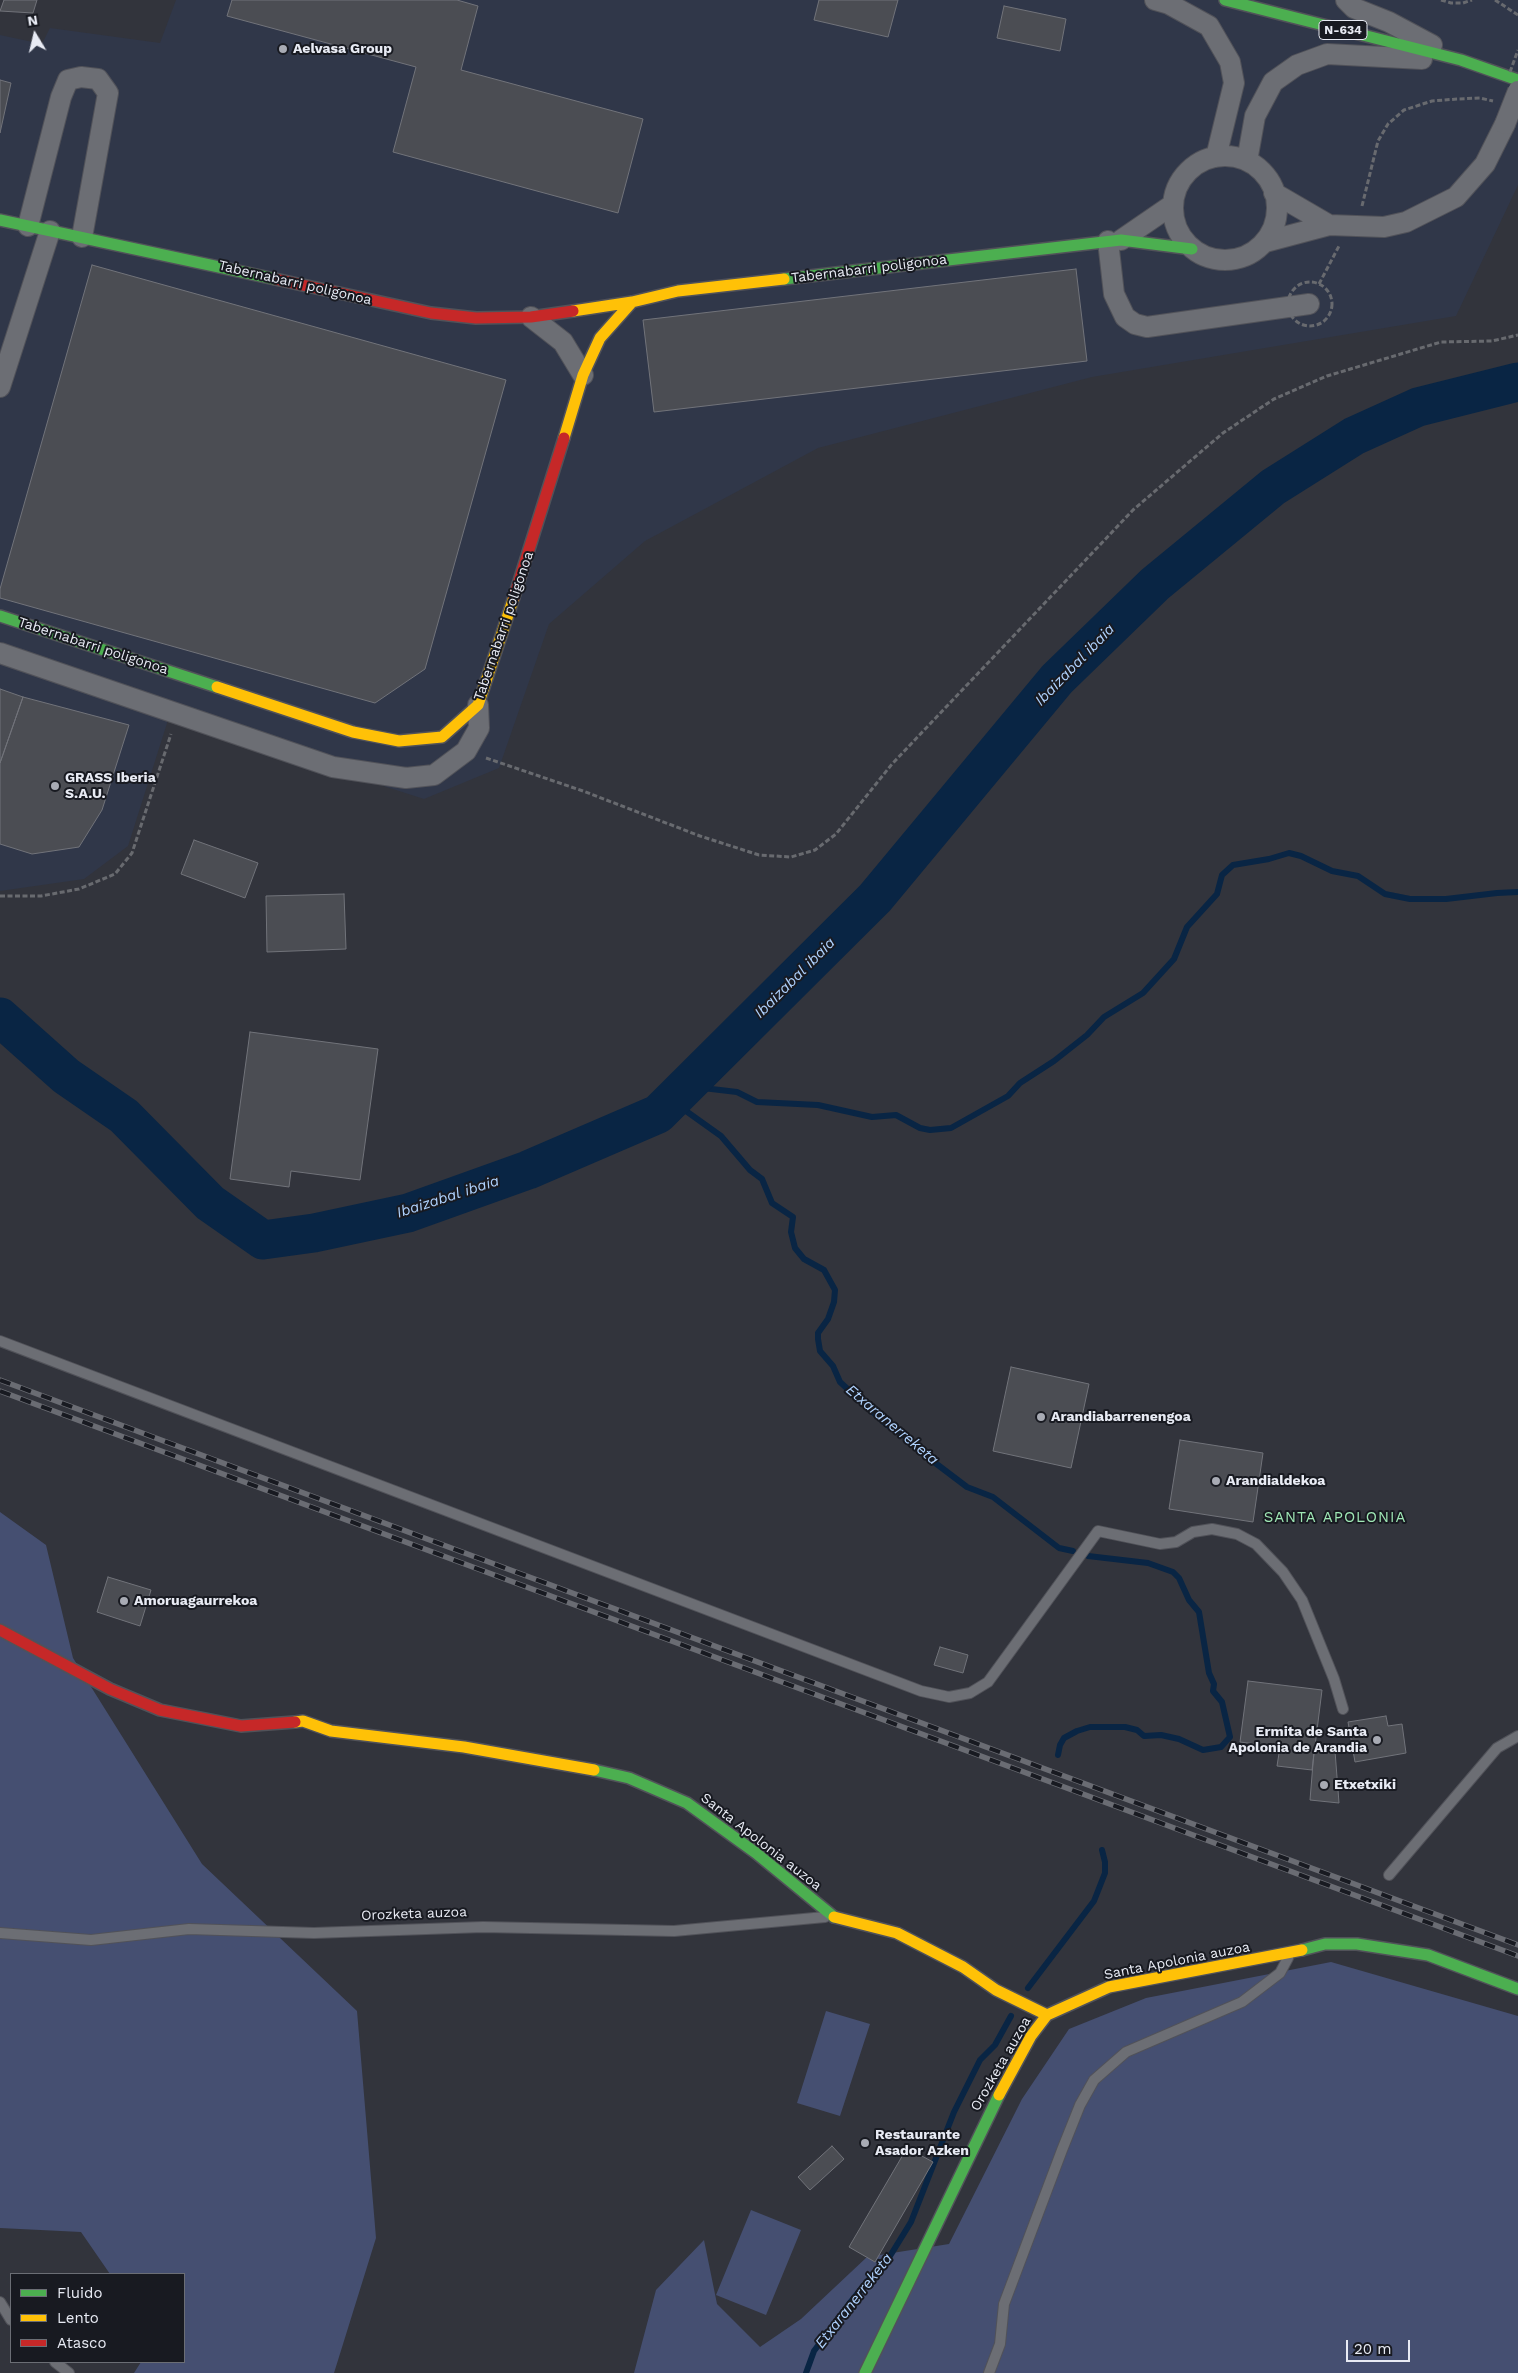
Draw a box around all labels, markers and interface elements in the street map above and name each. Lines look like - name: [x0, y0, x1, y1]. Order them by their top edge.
- north arrow: [10, 10, 60, 60]
- text: N: [26, 11, 39, 29]
- road number: N-634: [1319, 20, 1367, 40]
- place label: Aelvasa Group: [293, 41, 392, 57]
- marker: Aelvasa Group: [277, 43, 289, 55]
- street label: Tabernabarri poligonoa: [790, 251, 948, 287]
- street label: Tabernabarri poligonoa: [217, 257, 373, 309]
- street label: Tabernabarri poligonoa: [471, 549, 537, 703]
- street label: Tabernabarri poligonoa: [16, 614, 170, 678]
- water label: Ibaizabal ibaia: [1031, 620, 1119, 710]
- place label: GRASS Iberia S.A.U.: [65, 770, 156, 802]
- marker: GRASS Iberia S.A.U.: [49, 780, 61, 792]
- water label: Ibaizabal ibaia: [751, 934, 839, 1022]
- water label: Ibaizabal ibaia: [394, 1172, 502, 1222]
- water label: Etxaranerreketa: [842, 1381, 942, 1469]
- place label: Arandiabarrenengoa: [1051, 1409, 1191, 1425]
- marker: Arandiabarrenengoa: [1035, 1411, 1047, 1423]
- place label: Arandialdekoa: [1226, 1473, 1325, 1489]
- marker: Arandialdekoa: [1210, 1475, 1222, 1487]
- district label: SANTA APOLONIA: [1262, 1509, 1408, 1527]
- place label: Amoruagaurrekoa: [134, 1593, 257, 1609]
- marker: Amoruagaurrekoa: [118, 1595, 130, 1607]
- place label: Ermita de Santa Apolonia de Arandia: [1228, 1724, 1367, 1756]
- marker: Ermita de Santa Apolonia de Arandia: [1371, 1734, 1383, 1746]
- place label: Etxetxiki: [1334, 1777, 1396, 1793]
- marker: Etxetxiki: [1318, 1779, 1330, 1791]
- street label: Santa Apolonia auzoa: [697, 1790, 825, 1894]
- street label: Orozketa auzoa: [361, 1904, 467, 1924]
- street label: Santa Apolonia auzoa: [1103, 1939, 1251, 1983]
- street label: Orozketa auzoa: [967, 2014, 1035, 2114]
- place label: Restaurante Asador Azken: [875, 2127, 969, 2160]
- marker: Restaurante Asador Azken: [859, 2137, 871, 2149]
- water label: Etxaranerreketa: [811, 2250, 897, 2352]
- legend: [10, 2273, 185, 2363]
- text: Fluido: [57, 2284, 102, 2302]
- text: Lento: [57, 2309, 99, 2327]
- scale bar: [1348, 2330, 1412, 2362]
- text: Atasco: [57, 2334, 106, 2352]
- text: 20 m: [1354, 2340, 1392, 2358]

